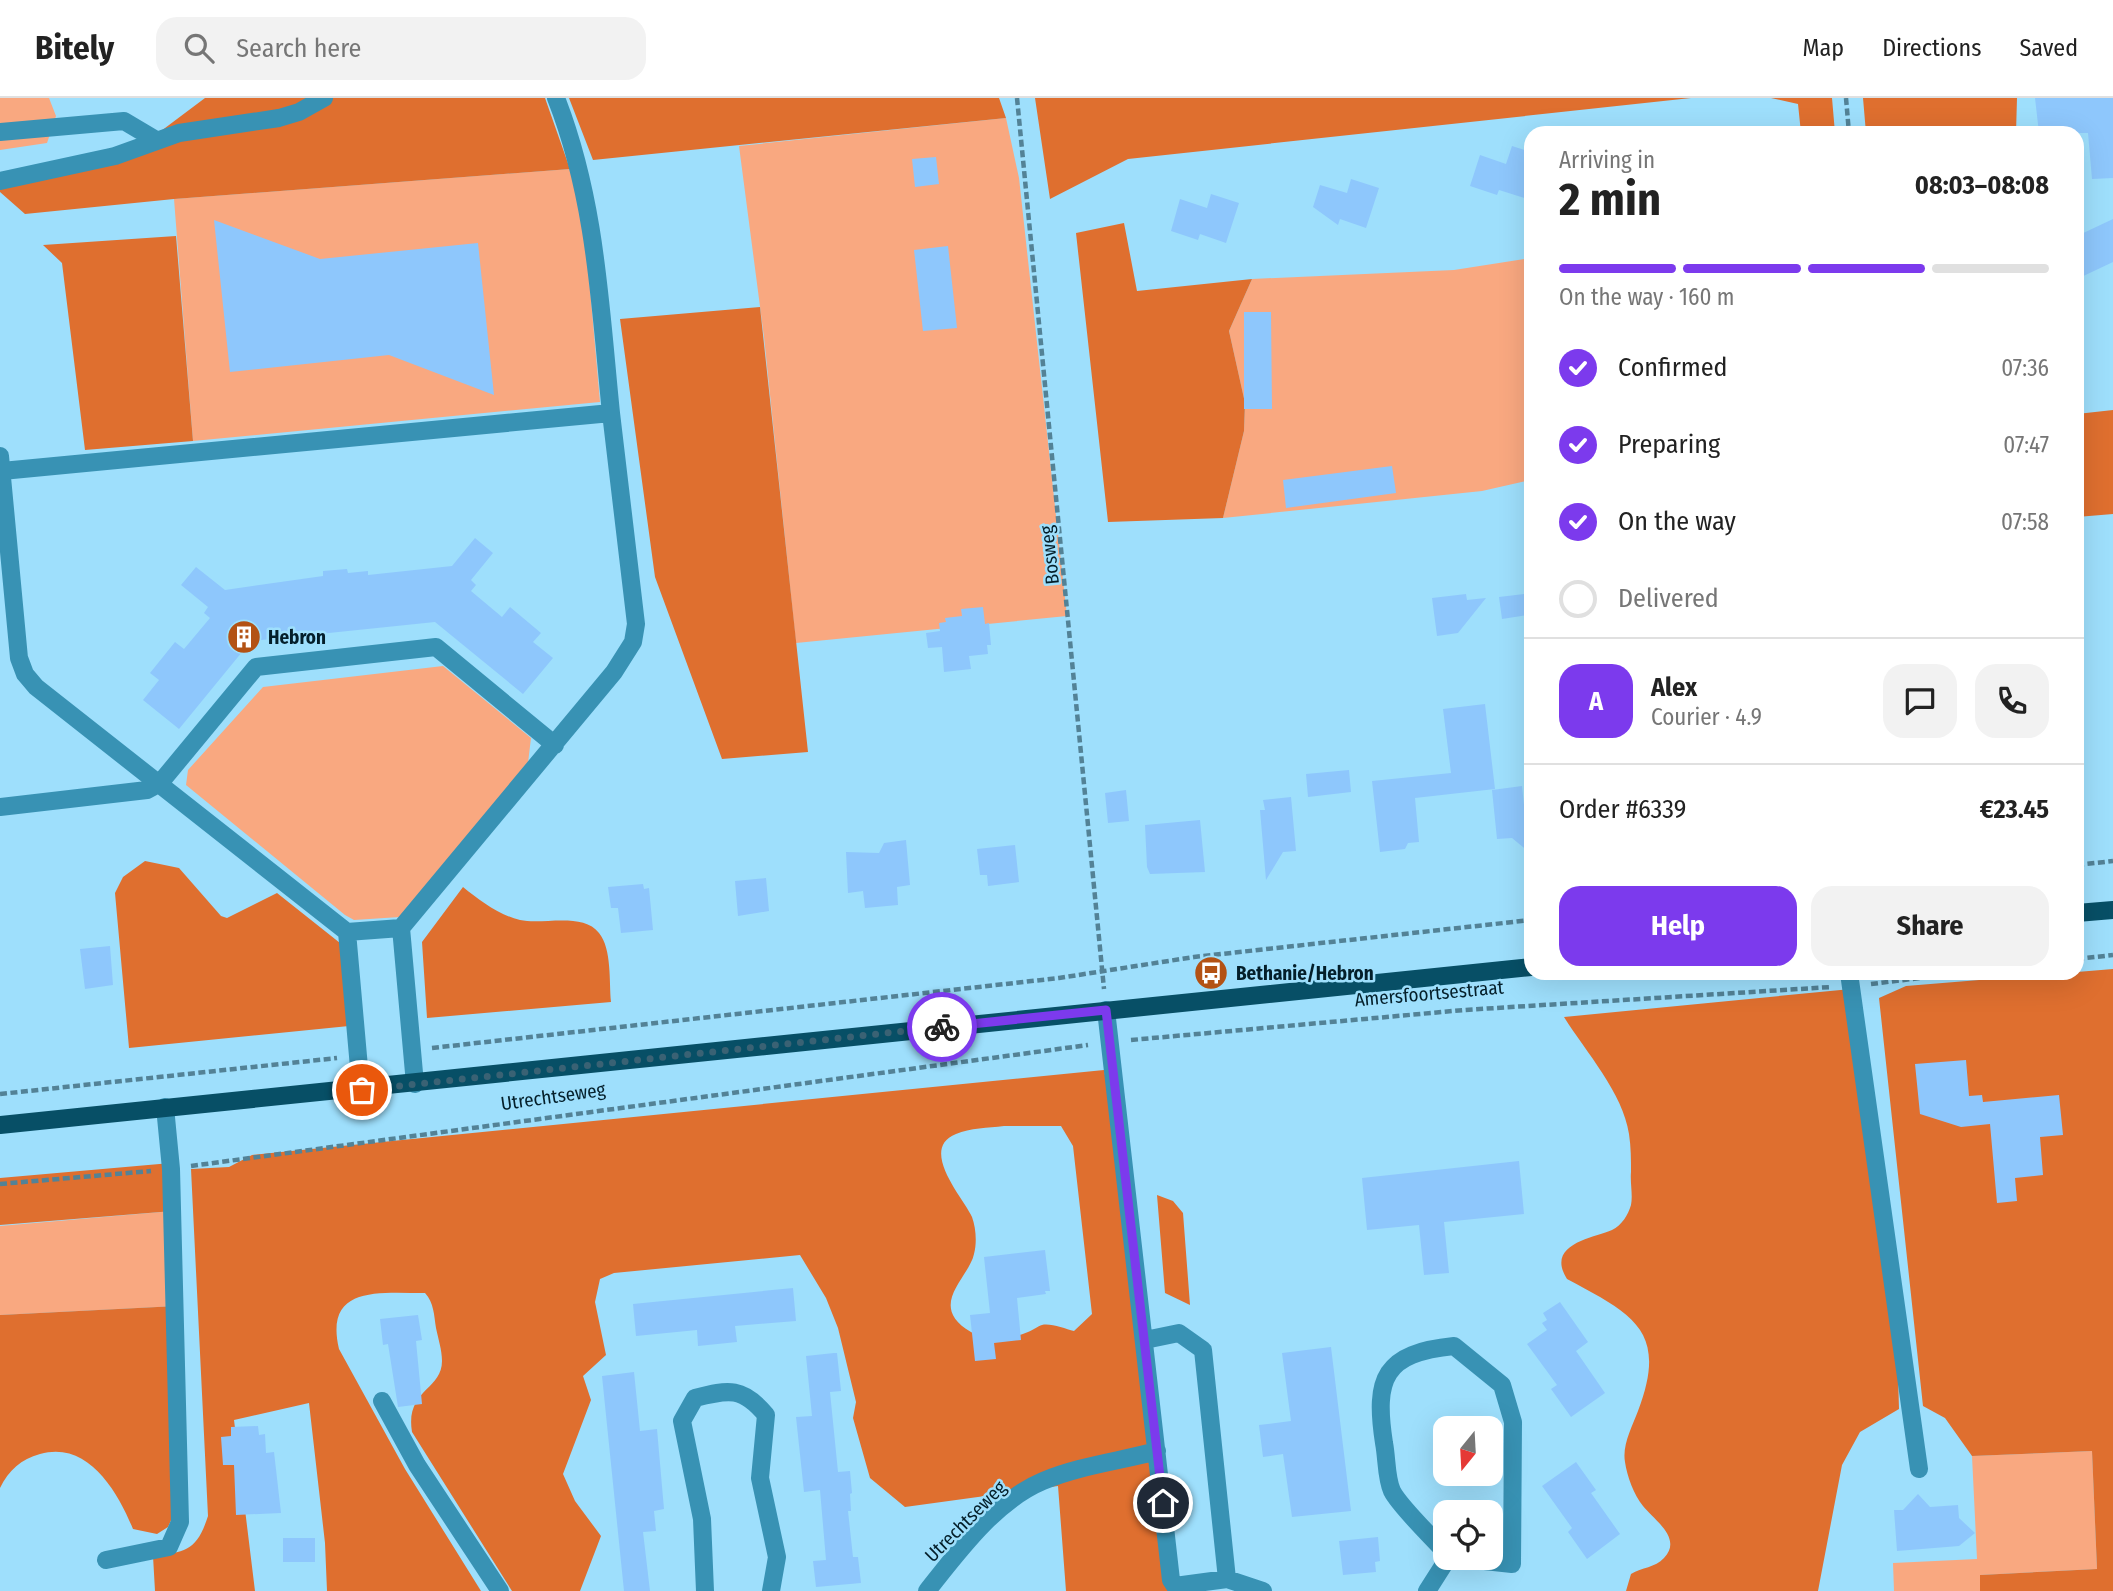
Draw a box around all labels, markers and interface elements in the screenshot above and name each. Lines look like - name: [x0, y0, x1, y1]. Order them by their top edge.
- search box: [156, 17, 646, 80]
- text: Bitely: [35, 28, 114, 68]
- icon: search: [180, 29, 218, 67]
- text: Search here: [236, 33, 361, 64]
- text: Map: [1803, 34, 1844, 62]
- text: Directions: [1882, 34, 1981, 62]
- text: Saved: [2019, 34, 2078, 62]
- text: Arriving in: [1559, 146, 1655, 174]
- text: 08:03–08:08: [1915, 170, 2049, 201]
- text: 2 min: [1559, 172, 1661, 227]
- text: On the way · 160 m: [1559, 283, 1734, 311]
- icon: check: [1559, 349, 1597, 387]
- text: Confirmed: [1618, 352, 1728, 383]
- text: 07:36: [2001, 354, 2049, 382]
- icon: check: [1559, 426, 1597, 464]
- text: Preparing: [1618, 429, 1720, 460]
- text: 07:47: [2003, 431, 2049, 459]
- icon: check: [1559, 503, 1597, 541]
- text: On the way: [1618, 506, 1736, 537]
- text: 07:58: [2001, 508, 2049, 536]
- street label: Bosweg: [1035, 524, 1064, 586]
- text: Delivered: [1618, 583, 1719, 614]
- building icon: Hebron: [225, 618, 263, 656]
- place label: Hebron: [268, 626, 326, 649]
- button: chat: [1883, 664, 1957, 738]
- button: phone: [1975, 664, 2049, 738]
- text: Alex: [1651, 672, 1697, 703]
- text: A: [1589, 686, 1603, 717]
- text: Courier · 4.9: [1651, 703, 1762, 731]
- text: Order #6339: [1559, 794, 1686, 825]
- text: €23.45: [1980, 794, 2049, 825]
- button: Help: [1559, 886, 1797, 966]
- button: Share: [1811, 886, 2049, 966]
- bus stop icon: Bethanie/Hebron: [1192, 954, 1230, 992]
- place label: Bethanie/Hebron: [1236, 962, 1374, 985]
- street label: Amersfoortsestraat: [1354, 975, 1505, 1011]
- courier: [907, 992, 977, 1062]
- icon: bike: [923, 1008, 961, 1046]
- pin: [332, 1060, 392, 1120]
- icon: bag: [343, 1071, 381, 1109]
- street label: Utrechtseweg: [499, 1078, 607, 1115]
- north arrow: [1433, 1416, 1503, 1486]
- map controls: [1433, 1416, 1503, 1570]
- pin: [1133, 1473, 1193, 1533]
- street label: Utrechtseweg: [920, 1476, 1011, 1567]
- icon: home: [1144, 1484, 1182, 1522]
- button: locate: [1433, 1500, 1503, 1570]

